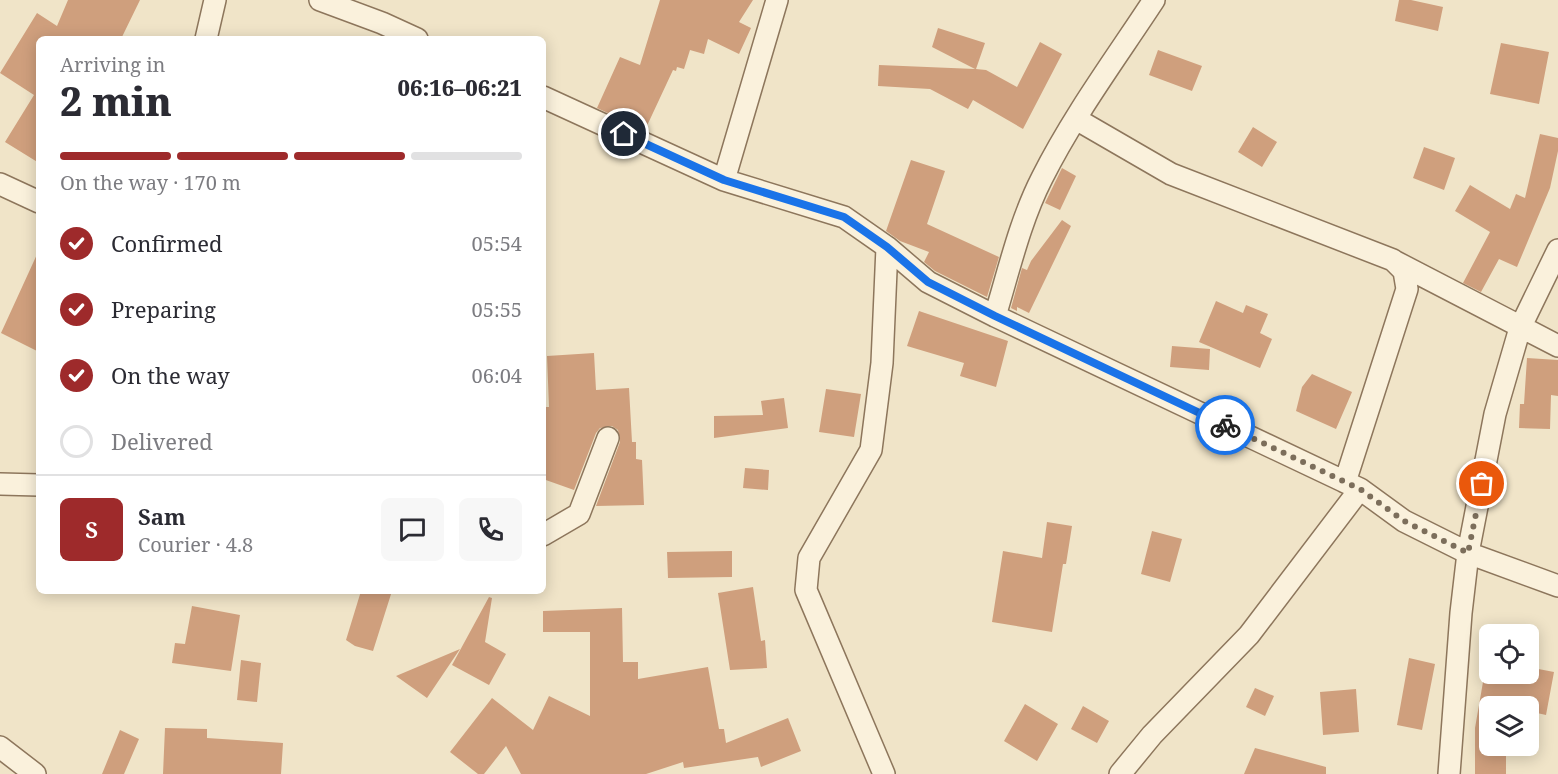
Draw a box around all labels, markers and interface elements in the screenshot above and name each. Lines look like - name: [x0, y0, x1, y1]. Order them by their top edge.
- text: Arriving in: [60, 51, 165, 78]
- text: 06:16–06:21: [398, 72, 522, 102]
- text: 2 min: [60, 74, 172, 127]
- pin: [598, 108, 649, 159]
- icon: home: [607, 117, 640, 150]
- text: On the way · 170 m: [60, 169, 241, 196]
- icon: check: [60, 227, 93, 260]
- text: Confirmed: [111, 228, 222, 258]
- text: 05:54: [472, 230, 522, 257]
- icon: check: [60, 293, 93, 326]
- text: Preparing: [111, 294, 216, 324]
- text: 05:55: [472, 296, 522, 323]
- icon: check: [60, 359, 93, 392]
- text: On the way: [111, 360, 230, 390]
- text: 06:04: [472, 362, 522, 389]
- courier: [1195, 395, 1255, 455]
- icon: bike: [1209, 409, 1242, 442]
- text: Delivered: [111, 426, 213, 456]
- pin: [1456, 458, 1507, 509]
- icon: bag: [1465, 467, 1498, 500]
- button: chat: [381, 498, 444, 561]
- button: phone: [459, 498, 522, 561]
- text: Sam: [138, 501, 186, 531]
- text: S: [85, 514, 98, 544]
- text: Courier · 4.8: [138, 531, 253, 558]
- map controls: [1479, 624, 1539, 756]
- button: locate: [1479, 624, 1539, 684]
- button: layers: [1479, 696, 1539, 756]

